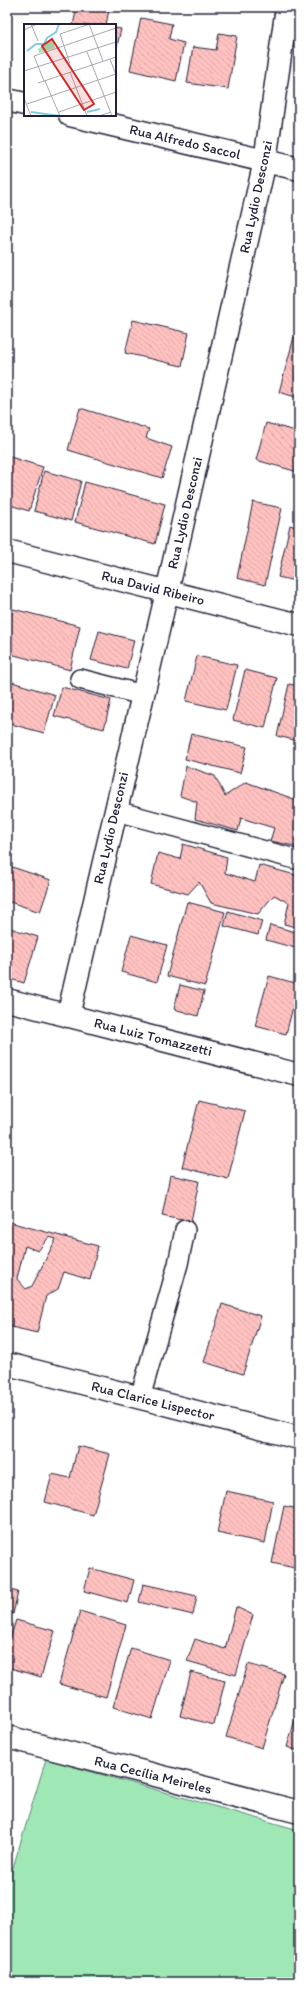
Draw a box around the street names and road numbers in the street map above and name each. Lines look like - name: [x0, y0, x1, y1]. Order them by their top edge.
- street label: Rua Alfredo Saccol: [128, 121, 242, 163]
- street label: Rua Lydio Desconzi: [236, 139, 276, 255]
- street label: Rua Lydio Desconzi: [164, 455, 206, 571]
- street label: Rua David Ribeiro: [100, 567, 206, 609]
- street label: Rua Lydio Desconzi: [90, 770, 132, 886]
- street label: Rua Luiz Tomazzetti: [92, 1014, 214, 1060]
- street label: Rua Clarice Lispector: [90, 1377, 217, 1425]
- street label: Rua Cecília Meireles: [93, 1752, 213, 1798]

